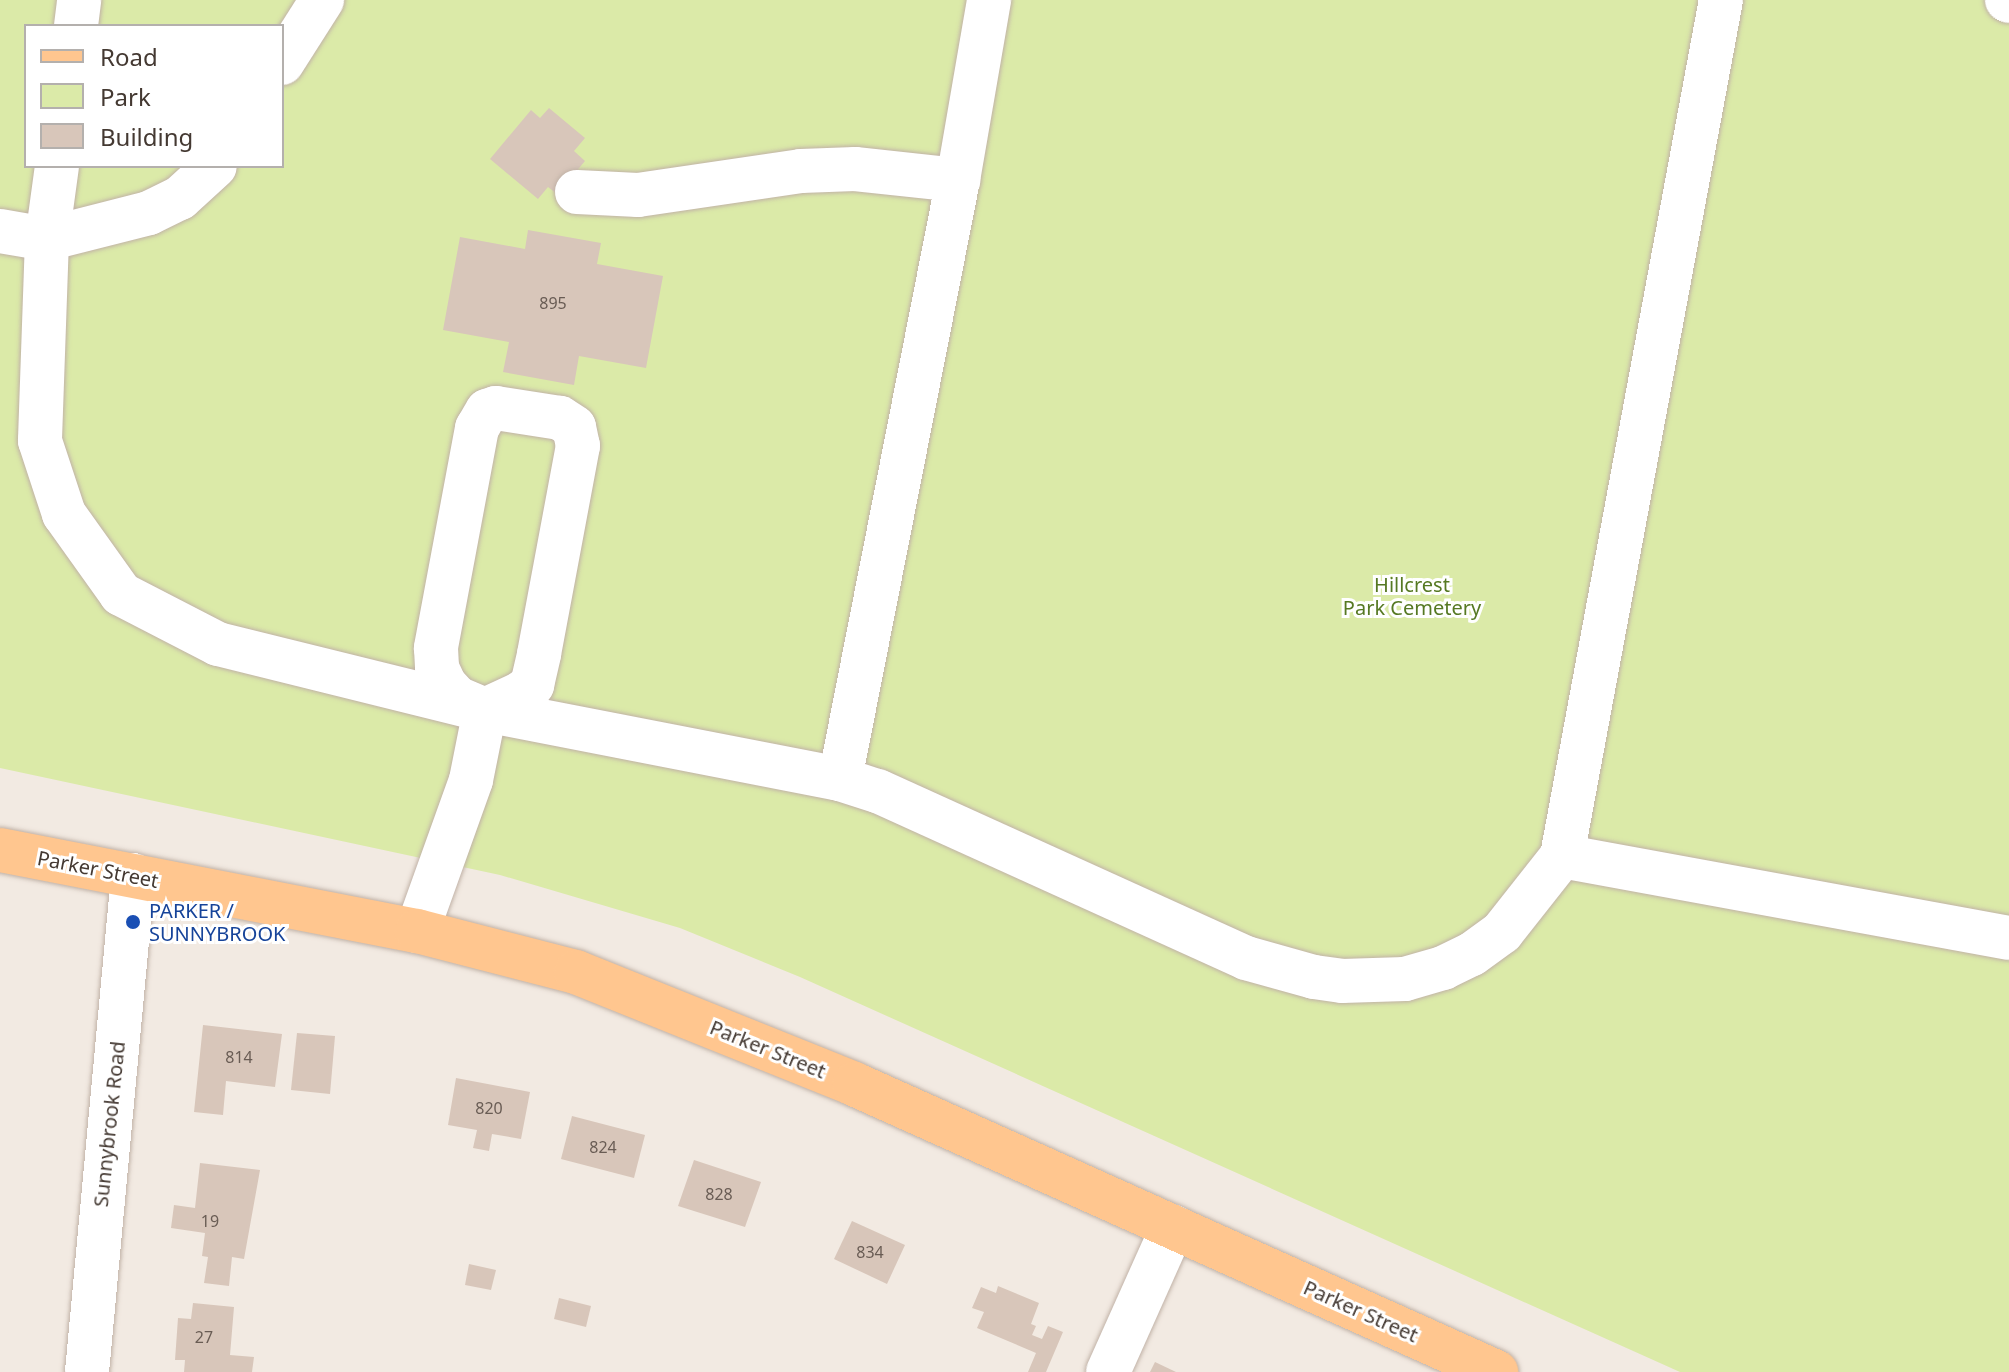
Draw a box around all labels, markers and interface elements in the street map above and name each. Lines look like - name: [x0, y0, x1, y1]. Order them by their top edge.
- legend: [24, 24, 284, 168]
- text: Road: [100, 40, 158, 73]
- text: Park: [100, 80, 151, 113]
- text: Building: [100, 120, 193, 153]
- house number: 895: [539, 293, 567, 313]
- park label: Hillcrest Park Cemetery: [1343, 573, 1481, 620]
- street label: Parker Street: [35, 846, 161, 892]
- place label: PARKER / SUNNYBROOK: [149, 898, 285, 945]
- marker: PARKER / SUNNYBROOK: [124, 913, 142, 931]
- street label: Parker Street: [707, 1015, 829, 1083]
- street label: Sunnybrook Road: [88, 1040, 130, 1208]
- house number: 814: [225, 1047, 253, 1067]
- house number: 820: [475, 1098, 503, 1118]
- house number: 824: [589, 1137, 617, 1157]
- house number: 828: [705, 1184, 733, 1204]
- house number: 19: [201, 1211, 219, 1231]
- house number: 834: [856, 1242, 884, 1262]
- street label: Parker Street: [1300, 1275, 1422, 1347]
- house number: 27: [195, 1327, 213, 1347]

